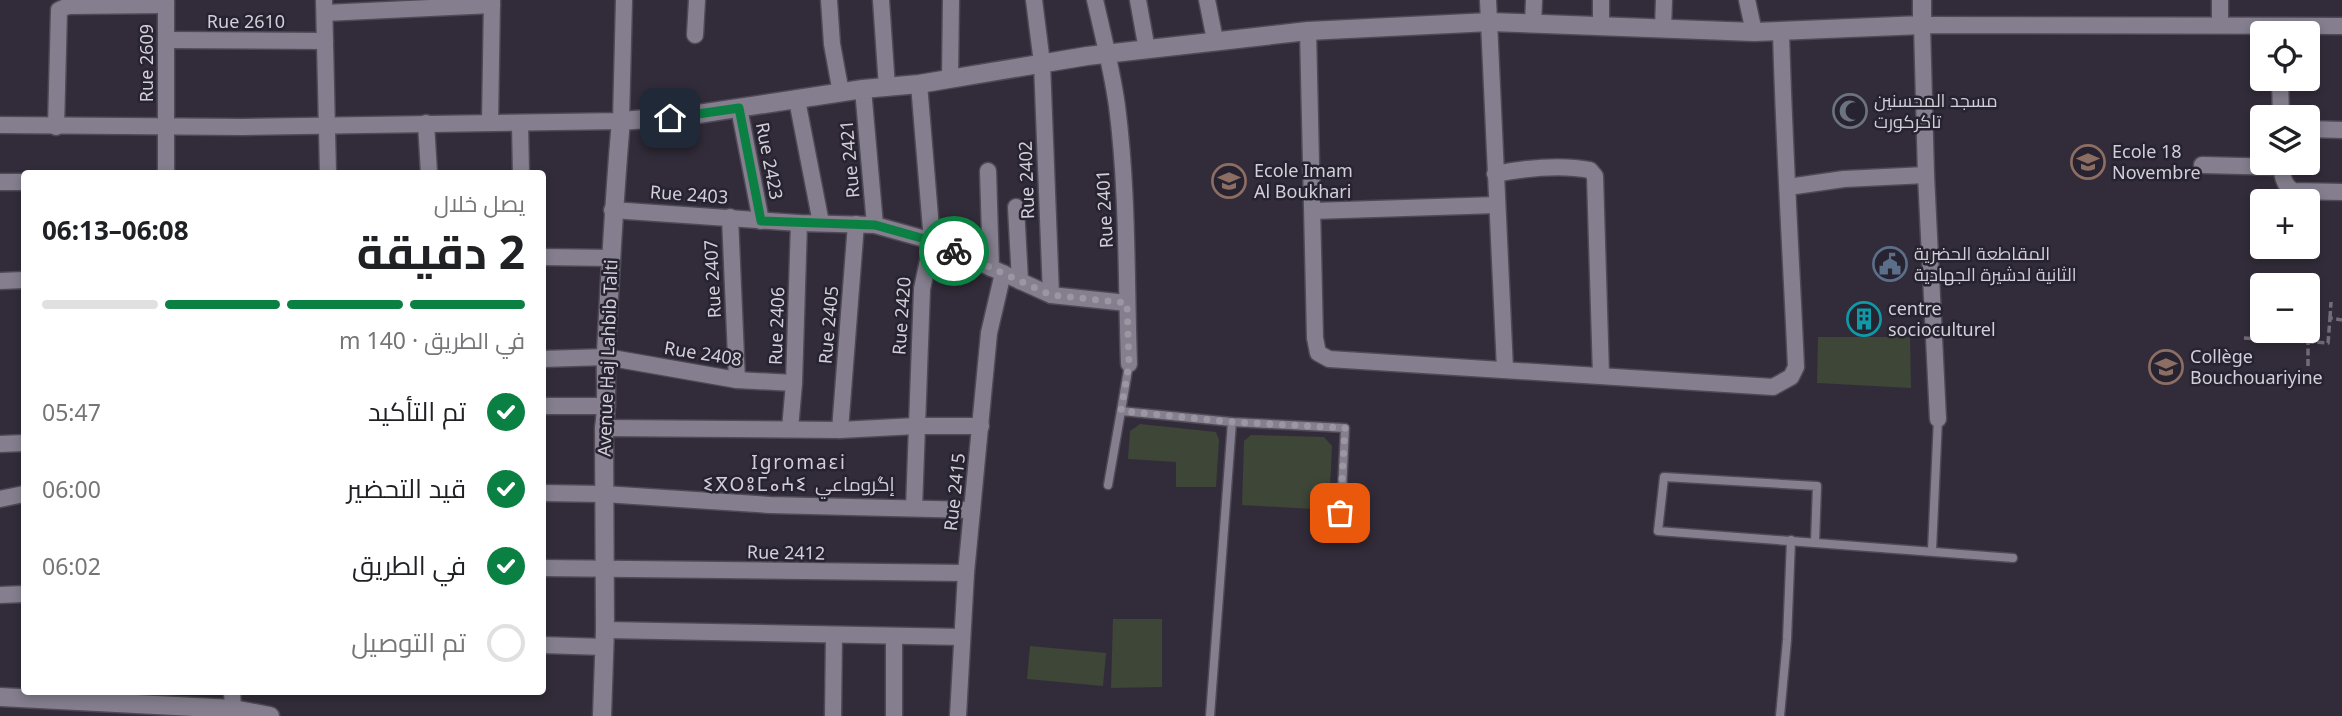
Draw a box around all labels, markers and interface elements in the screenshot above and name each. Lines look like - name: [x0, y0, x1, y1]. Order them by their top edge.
- street label: Rue 2610: [207, 9, 285, 33]
- map controls: [2250, 21, 2320, 343]
- button: locate: [2250, 21, 2320, 91]
- street label: Rue 2609: [134, 24, 158, 102]
- pin: [640, 88, 700, 148]
- place label: مسجد المحسنين تاكركورت: [1874, 88, 1998, 133]
- mosque icon: مسجد المحسنين تاكركورت: [1831, 92, 1869, 130]
- icon: home: [651, 99, 689, 137]
- button: layers: [2250, 105, 2320, 175]
- street label: Rue 2421: [834, 119, 864, 199]
- street label: Rue 2423: [751, 120, 789, 202]
- place label: Ecole 18 Novembre: [2112, 139, 2201, 184]
- street label: Rue 2402: [1013, 140, 1039, 220]
- school or university icon: Ecole 18 Novembre: [2069, 143, 2107, 181]
- place label: Ecole Imam Al Boukhari: [1254, 158, 1353, 203]
- school or university icon: Ecole Imam Al Boukhari: [1210, 162, 1248, 200]
- street label: Rue 2401: [1090, 169, 1118, 249]
- street label: Rue 2403: [649, 179, 729, 209]
- text: يصل خلال: [434, 187, 525, 219]
- button: +: [2250, 189, 2320, 259]
- text: 06:08–06:13: [42, 212, 189, 248]
- courier: [919, 216, 989, 286]
- text: 2 دقيقة: [357, 220, 525, 282]
- icon: bike: [935, 232, 973, 270]
- street label: Rue 2407: [698, 239, 726, 319]
- place label: المقاطعة الحضرية الثانية لدشيرة الجهادية: [1914, 241, 2077, 286]
- public building icon: المقاطعة الحضرية الثانية لدشيرة الجهادية: [1871, 245, 1909, 283]
- street label: Avenue Haj Lahbib Talti: [592, 259, 622, 457]
- button: −: [2250, 273, 2320, 343]
- street label: Rue 2420: [886, 276, 916, 356]
- street label: Rue 2405: [813, 285, 843, 365]
- street label: Rue 2406: [763, 286, 789, 366]
- place label: centre socioculturel: [1888, 296, 1996, 341]
- building icon: centre socioculturel: [1845, 300, 1883, 338]
- text: في الطريق · 140 m: [339, 324, 525, 356]
- street label: Rue 2408: [663, 335, 744, 371]
- place label: Collège Bouchouariyine: [2190, 344, 2323, 389]
- school or university icon: Collège Bouchouariyine: [2147, 348, 2185, 386]
- text: تم التأكيد: [368, 393, 466, 429]
- icon: check: [487, 393, 525, 431]
- text: 05:47: [42, 396, 101, 428]
- district label: Igromaɛi ⵉⴳⵔⵓⵎⴰⵄⵉ إگروماعي: [703, 449, 895, 499]
- street label: Rue 2415: [938, 452, 970, 532]
- text: قيد التحضير: [347, 470, 466, 506]
- icon: check: [487, 470, 525, 508]
- text: 06:00: [42, 473, 101, 505]
- pin: [1310, 483, 1370, 543]
- icon: bag: [1321, 494, 1359, 532]
- street label: Rue 2412: [747, 539, 825, 565]
- text: في الطريق: [352, 547, 466, 583]
- icon: check: [487, 547, 525, 585]
- text: 06:02: [42, 550, 101, 582]
- text: تم التوصيل: [351, 624, 466, 660]

